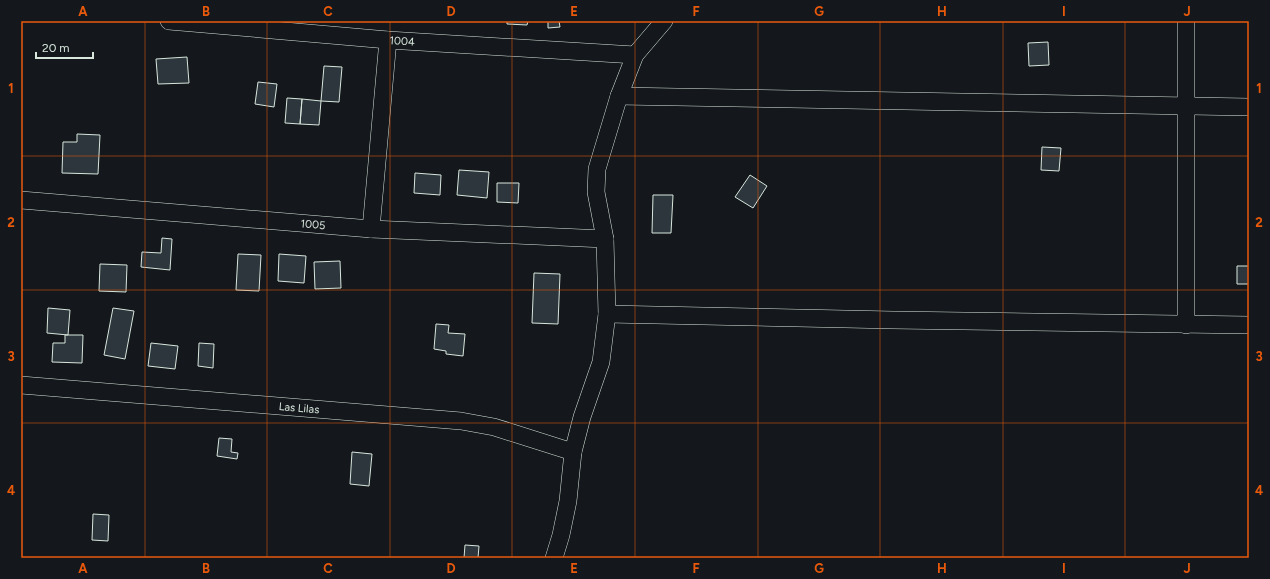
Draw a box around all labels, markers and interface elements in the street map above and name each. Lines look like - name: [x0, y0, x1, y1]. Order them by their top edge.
- text: A: [78, 4, 88, 19]
- text: B: [202, 4, 210, 19]
- text: C: [323, 4, 333, 19]
- text: D: [446, 4, 456, 19]
- text: E: [570, 4, 578, 19]
- text: F: [692, 4, 700, 19]
- text: G: [814, 4, 824, 19]
- text: H: [937, 4, 947, 19]
- text: I: [1062, 4, 1066, 19]
- text: J: [1183, 4, 1191, 19]
- scale bar: [36, 34, 93, 60]
- street label: 1004: [389, 34, 415, 48]
- text: 20 m: [42, 41, 70, 55]
- text: 1: [8, 81, 14, 96]
- text: 1: [1256, 81, 1262, 96]
- text: 2: [7, 215, 15, 230]
- text: 2: [1255, 215, 1263, 230]
- street label: 1005: [300, 217, 326, 232]
- text: 3: [7, 349, 15, 364]
- text: 3: [1255, 349, 1263, 364]
- street label: Las Lilas: [278, 400, 320, 416]
- text: 4: [7, 483, 15, 498]
- text: 4: [1255, 483, 1263, 498]
- text: A: [78, 561, 88, 576]
- text: B: [202, 561, 210, 576]
- text: C: [323, 561, 333, 576]
- text: D: [446, 561, 456, 576]
- text: E: [570, 561, 578, 576]
- text: F: [692, 561, 700, 576]
- text: G: [814, 561, 824, 576]
- text: H: [937, 561, 947, 576]
- text: I: [1062, 561, 1066, 576]
- text: J: [1183, 561, 1191, 576]

